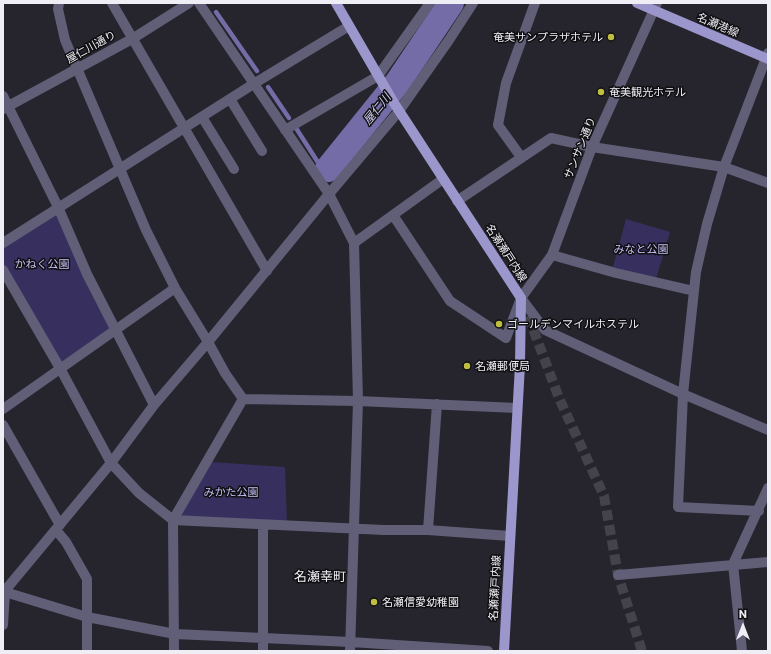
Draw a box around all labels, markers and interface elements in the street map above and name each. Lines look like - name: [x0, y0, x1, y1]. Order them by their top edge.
- street label: 名瀬港線: [695, 10, 741, 40]
- street label: 屋仁川通り: [64, 28, 118, 66]
- place label: 奄美サンプラザホテル: [493, 30, 603, 44]
- marker: 奄美サンプラザホテル: [606, 32, 616, 42]
- place label: 奄美観光ホテル: [609, 85, 686, 99]
- marker: 奄美観光ホテル: [596, 87, 606, 97]
- water label: 屋仁川: [360, 90, 394, 128]
- street label: サンサン通り: [562, 115, 598, 181]
- street label: 名瀬瀬戸内線: [482, 222, 530, 284]
- park label: みなと公園: [614, 242, 668, 256]
- park label: かねく公園: [15, 257, 69, 271]
- place label: ゴールデンマイルホステル: [507, 317, 639, 331]
- marker: ゴールデンマイルホステル: [494, 319, 504, 329]
- place label: 名瀬郵便局: [475, 359, 530, 373]
- marker: 名瀬郵便局: [462, 361, 472, 371]
- park label: みかた公園: [204, 485, 258, 499]
- street label: 名瀬瀬戸内線: [487, 555, 503, 621]
- district label: 名瀬幸町: [294, 569, 346, 585]
- place label: 名瀬信愛幼稚園: [382, 595, 459, 609]
- marker: 名瀬信愛幼稚園: [369, 597, 379, 607]
- north arrow: [723, 606, 763, 646]
- text: N: [739, 607, 747, 620]

